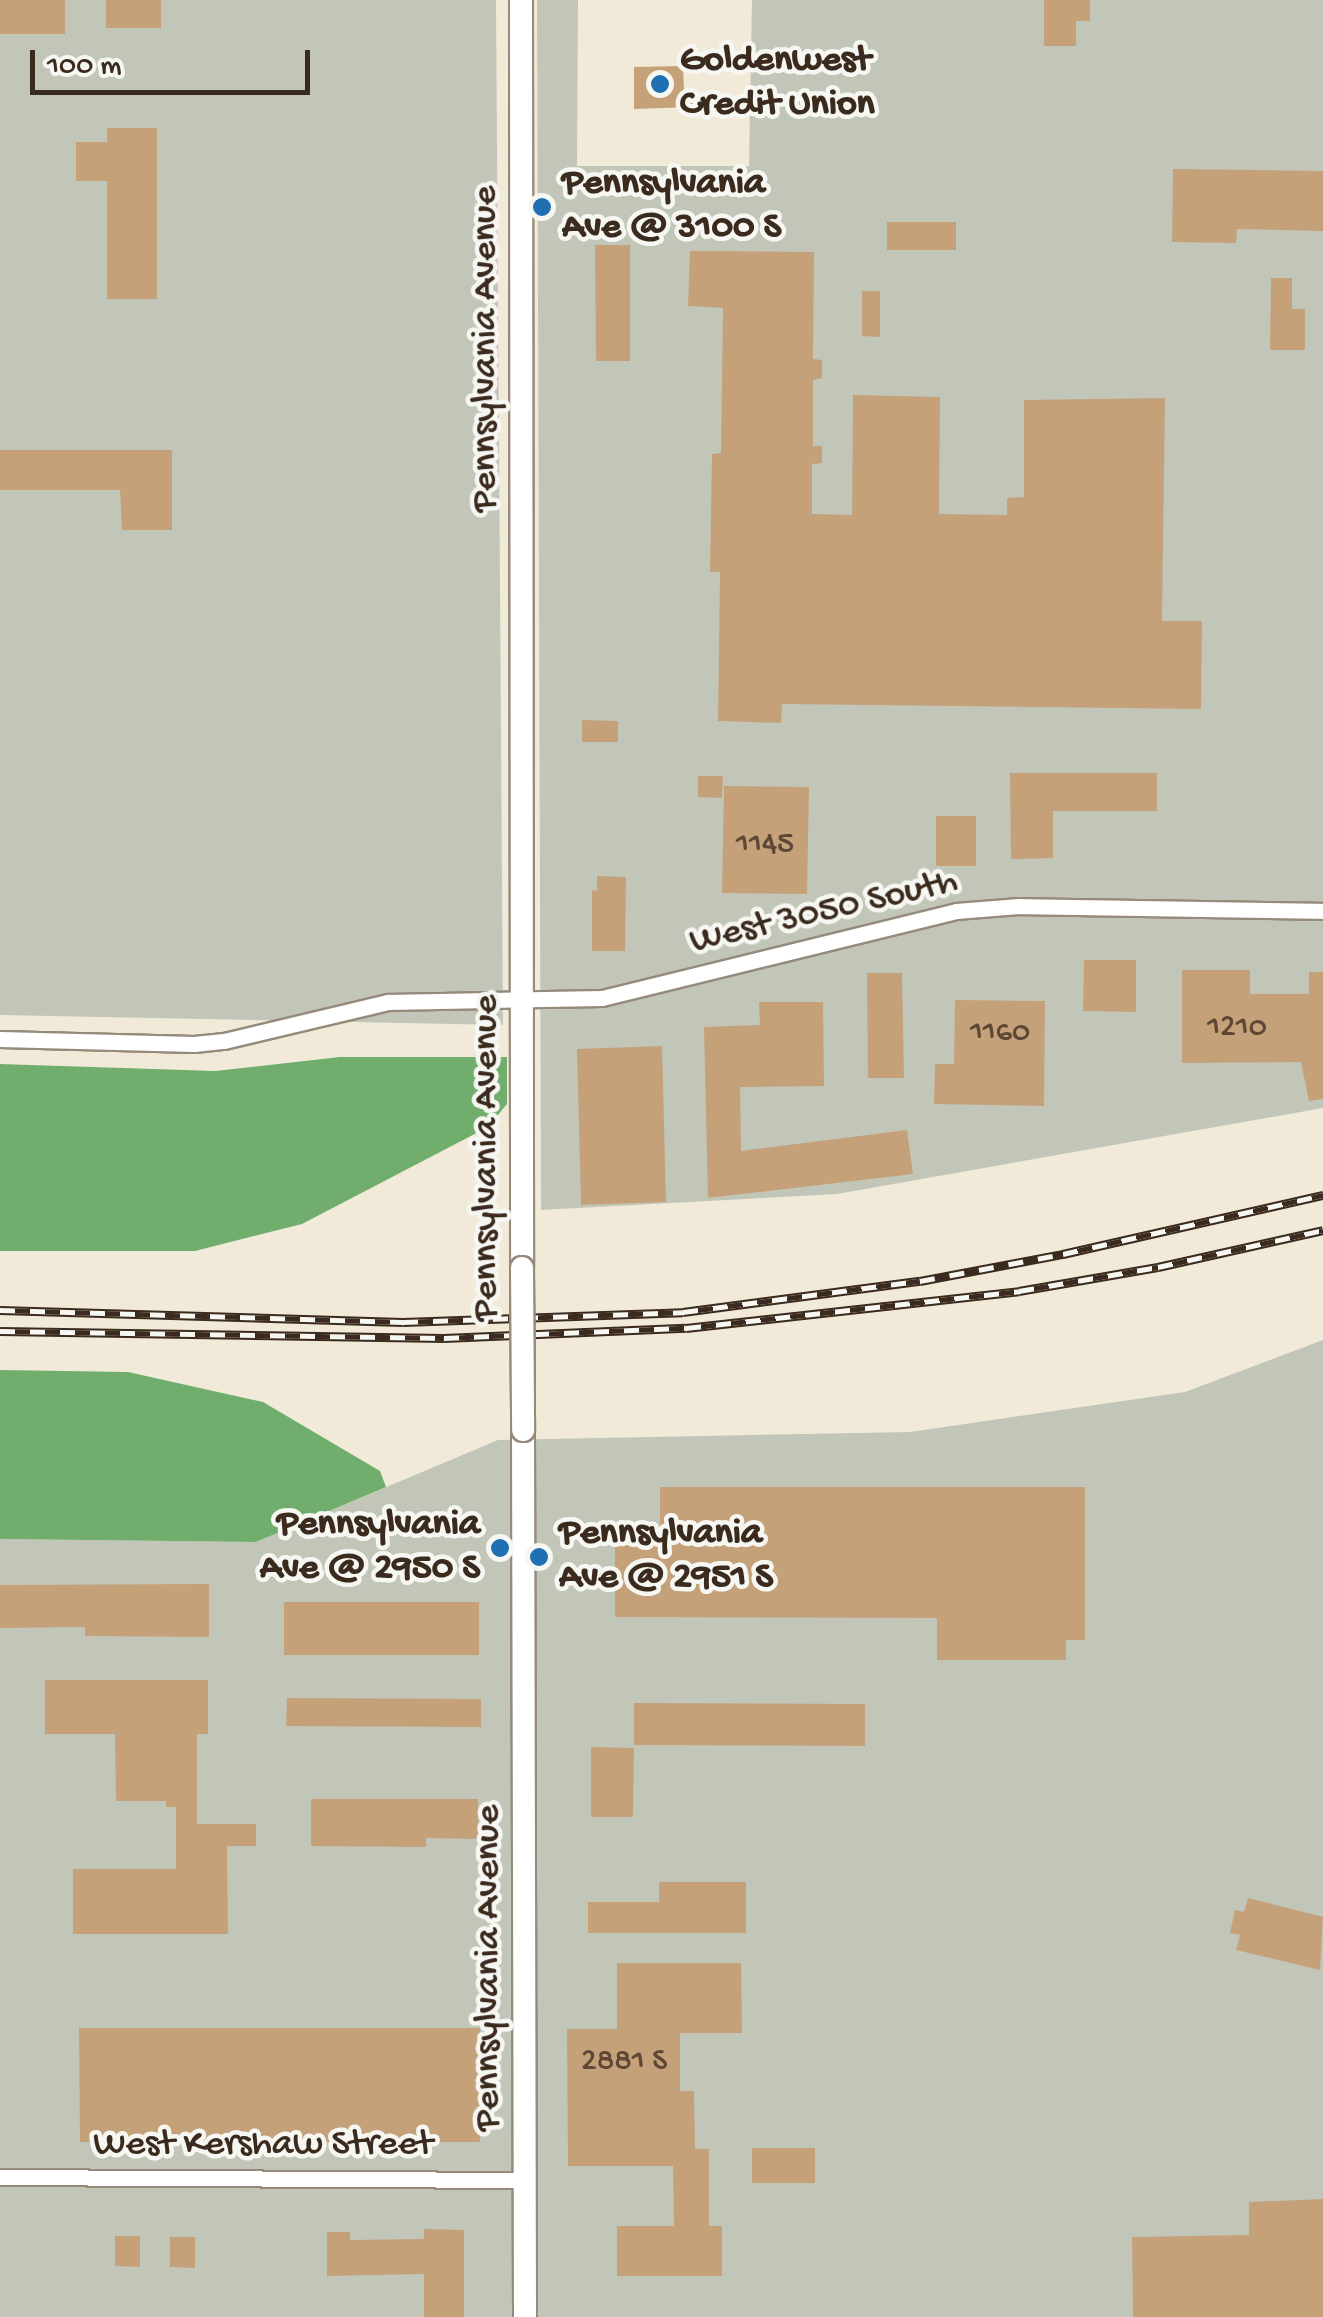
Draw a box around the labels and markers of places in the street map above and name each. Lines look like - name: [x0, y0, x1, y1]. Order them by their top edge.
- place label: Goldenwest Credit Union: [680, 39, 875, 128]
- marker: Goldenwest Credit Union: [649, 73, 671, 95]
- place label: Pennsylvania Ave @ 3100 S: [562, 162, 781, 252]
- marker: Pennsylvania Ave @ 3100 S: [531, 196, 553, 218]
- place label: Pennsylvania Ave @ 2950 S: [260, 1503, 480, 1592]
- place label: Pennsylvania Ave @ 2951 S: [559, 1512, 773, 1602]
- marker: Pennsylvania Ave @ 2950 S: [489, 1537, 511, 1559]
- marker: Pennsylvania Ave @ 2951 S: [528, 1546, 550, 1568]

